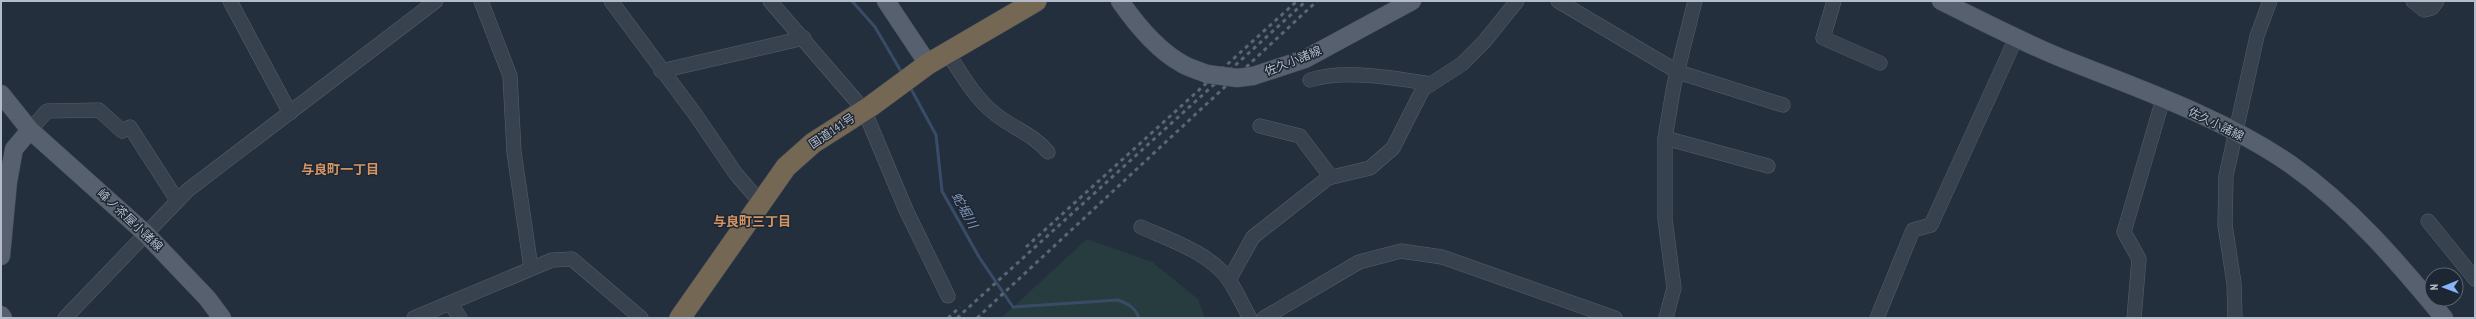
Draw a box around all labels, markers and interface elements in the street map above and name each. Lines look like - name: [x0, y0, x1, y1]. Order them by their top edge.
- street label: 佐久小諸線: [1262, 42, 1323, 79]
- street label: 佐久小諸線: [2186, 104, 2246, 143]
- street label: 国道141号: [806, 110, 858, 151]
- district label: 与良町一丁目: [301, 161, 379, 178]
- street label: 峰ノ茶屋小諸線: [95, 185, 166, 254]
- water label: 蛇堀川: [948, 189, 982, 233]
- district label: 与良町三丁目: [713, 213, 791, 230]
- north arrow: [2424, 267, 2464, 307]
- text: N: [2427, 284, 2441, 290]

